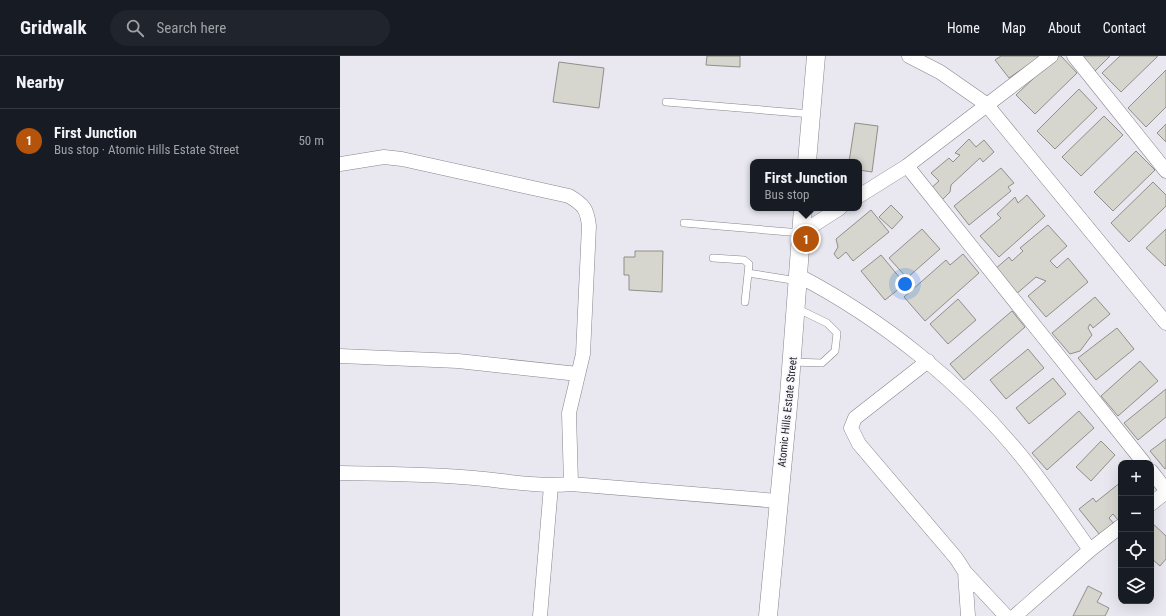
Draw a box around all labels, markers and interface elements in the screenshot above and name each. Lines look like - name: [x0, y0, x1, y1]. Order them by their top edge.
- search box: [110, 10, 390, 46]
- text: Gridwalk: [20, 16, 86, 39]
- icon: search: [124, 17, 146, 39]
- text: Search here: [156, 19, 226, 37]
- text: Home: [947, 20, 980, 36]
- text: Map: [1002, 20, 1026, 36]
- text: About: [1048, 20, 1081, 36]
- text: Contact: [1103, 20, 1146, 36]
- text: Nearby: [16, 72, 64, 92]
- text: First Junction: [54, 124, 137, 142]
- text: 1: [26, 133, 32, 148]
- text: 50 m: [298, 133, 324, 148]
- text: Bus stop · Atomic Hills Estate Street: [54, 142, 239, 157]
- popup: [750, 159, 862, 211]
- text: First Junction: [765, 169, 848, 187]
- text: Bus stop: [765, 187, 809, 202]
- pin: 1: [793, 224, 819, 254]
- your location: [895, 274, 915, 294]
- street label: Atomic Hills Estate Street: [775, 356, 800, 468]
- map controls: [1118, 460, 1154, 604]
- button: +: [1118, 460, 1154, 496]
- button: −: [1118, 496, 1154, 532]
- button: locate: [1118, 532, 1154, 568]
- button: layers: [1118, 568, 1154, 604]

